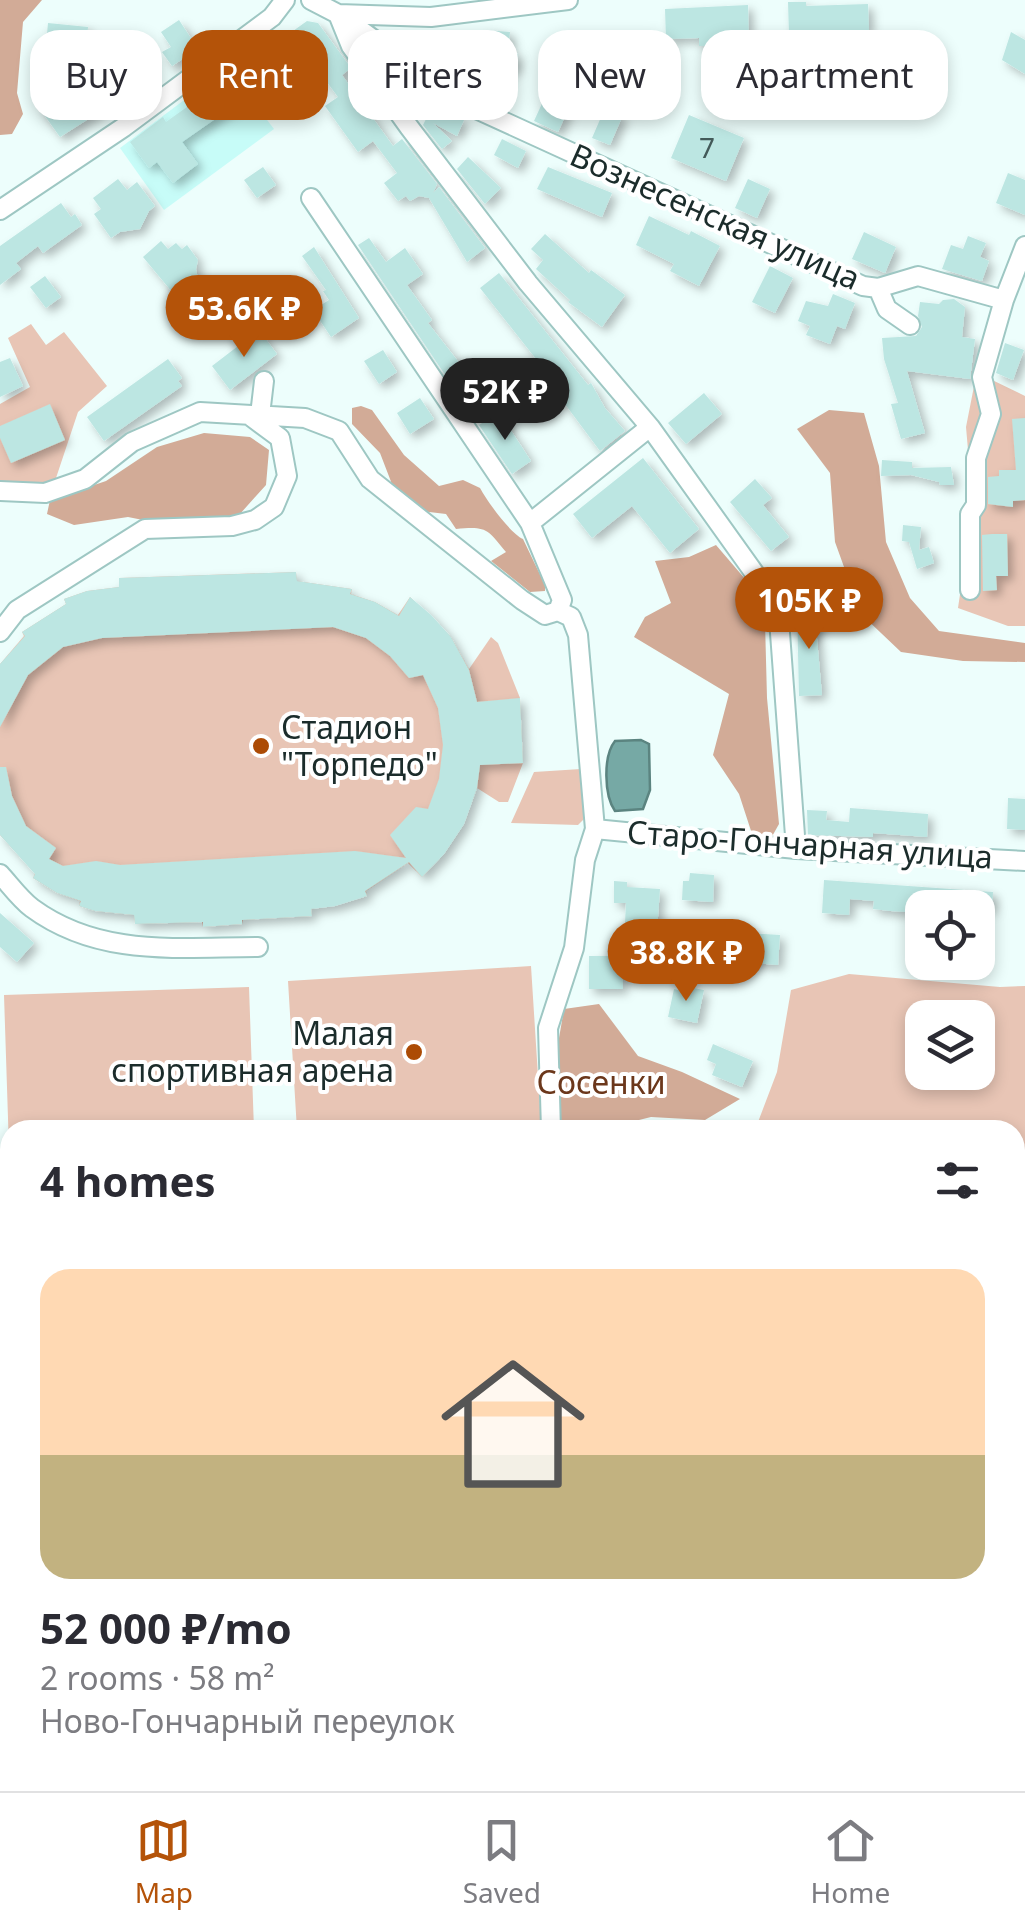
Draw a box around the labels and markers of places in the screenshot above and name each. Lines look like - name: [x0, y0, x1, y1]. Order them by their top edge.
- pin: 53.6K ₽: [152, 275, 336, 360]
- pin: 52K ₽: [435, 358, 575, 443]
- pin: 105K ₽: [728, 567, 890, 652]
- place label: Стадион "Торпедо": [281, 705, 438, 785]
- marker: Стадион "Торпедо": [250, 735, 272, 757]
- pin: 38.8K ₽: [594, 919, 778, 1004]
- place label: Малая спортивная арена: [111, 1011, 394, 1091]
- marker: Малая спортивная арена: [403, 1041, 425, 1063]

